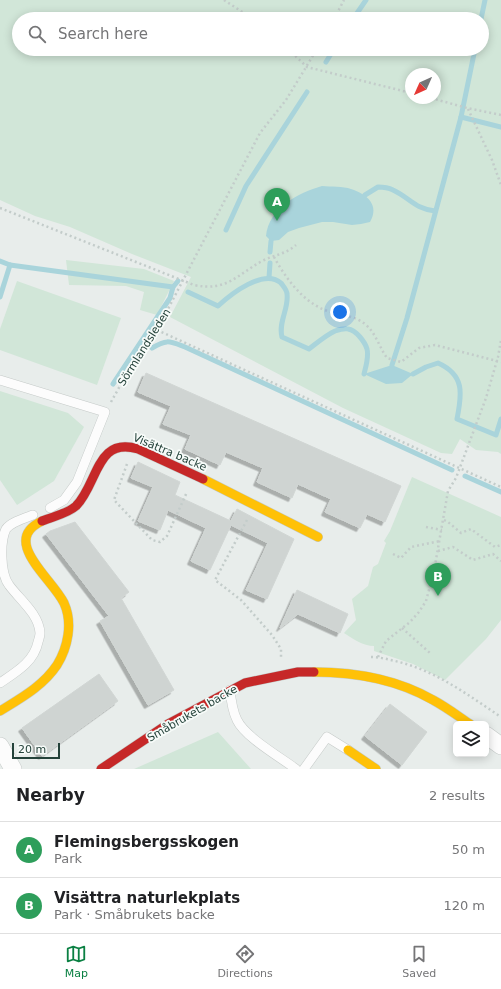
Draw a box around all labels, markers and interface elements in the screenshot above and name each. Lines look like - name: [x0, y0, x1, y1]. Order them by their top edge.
- search box: [12, 12, 489, 56]
- icon: search: [26, 23, 48, 45]
- text: Search here: [58, 25, 148, 43]
- north arrow: [405, 68, 441, 104]
- pin: A: [264, 188, 290, 221]
- your location: [330, 302, 350, 322]
- street label: Sörmlandsleden: [115, 306, 173, 388]
- street label: Visättra backe: [131, 431, 209, 474]
- pin: B: [425, 563, 451, 596]
- street label: Småbrukets backe: [145, 682, 240, 744]
- map controls: [453, 721, 489, 757]
- button: layers: [453, 721, 489, 757]
- scale bar: [12, 741, 60, 760]
- text: 20 m: [18, 743, 46, 756]
- text: Nearby: [16, 785, 85, 805]
- text: 2 results: [429, 788, 485, 803]
- text: Flemingsbergsskogen: [54, 833, 239, 851]
- text: A: [24, 842, 34, 857]
- text: 50 m: [452, 842, 485, 857]
- text: Park: [54, 851, 82, 866]
- text: Visättra naturlekplats: [54, 889, 240, 907]
- text: B: [24, 898, 34, 913]
- text: 120 m: [443, 898, 485, 913]
- text: Park · Småbrukets backe: [54, 907, 215, 922]
- tab: Map: [65, 943, 88, 980]
- tab: Directions: [217, 943, 273, 980]
- tab: Saved: [402, 943, 436, 980]

